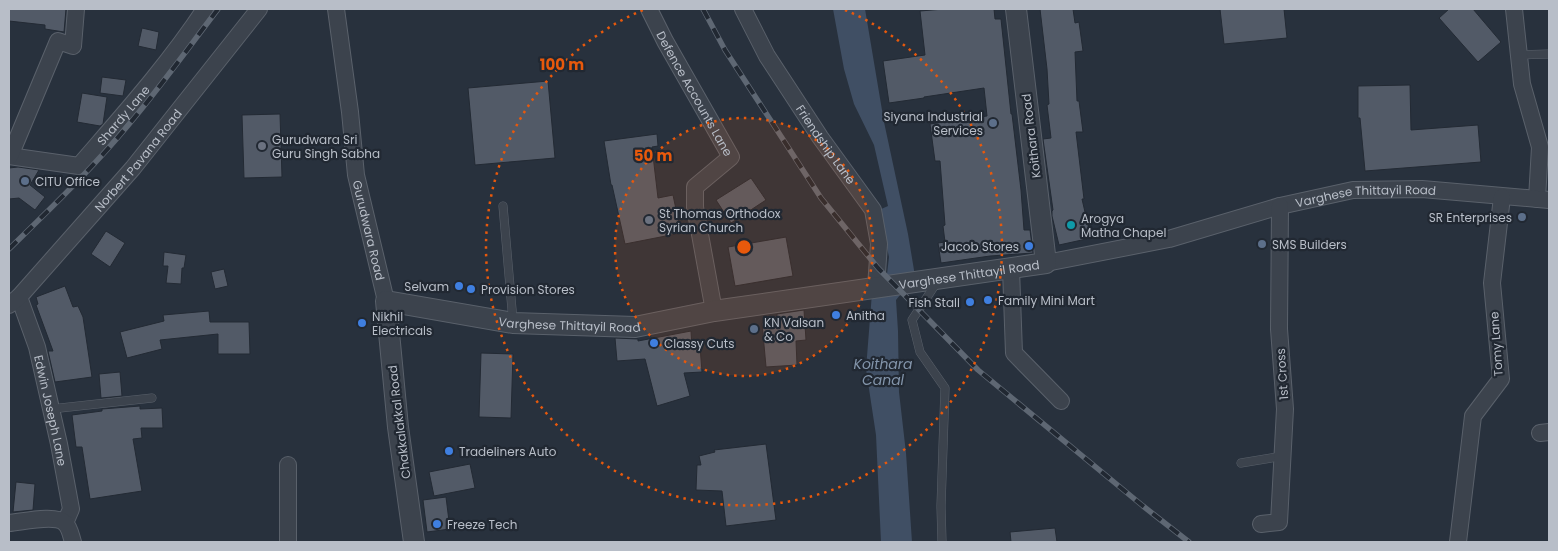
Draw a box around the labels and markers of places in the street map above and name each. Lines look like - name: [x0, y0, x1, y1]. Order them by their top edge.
- place label: Siyana Industrial Services: [884, 108, 983, 139]
- marker: Siyana Industrial Services: [987, 117, 999, 129]
- place label: Gurudwara Sri Guru Singh Sabha: [272, 131, 380, 162]
- marker: Gurudwara Sri Guru Singh Sabha: [256, 140, 268, 152]
- place label: CITU Office: [35, 173, 100, 190]
- marker: CITU Office: [19, 175, 31, 187]
- place label: St Thomas Orthodox Syrian Church: [659, 205, 781, 236]
- place label: SR Enterprises: [1429, 209, 1512, 226]
- place label: Arogya Matha Chapel: [1081, 210, 1166, 241]
- marker: SR Enterprises: [1516, 211, 1528, 223]
- marker: St Thomas Orthodox Syrian Church: [643, 214, 655, 226]
- marker: Arogya Matha Chapel: [1065, 219, 1077, 231]
- place label: SMS Builders: [1272, 236, 1347, 253]
- centre of rings: [735, 238, 753, 256]
- place label: Jacob Stores: [941, 238, 1019, 255]
- marker: SMS Builders: [1256, 238, 1268, 250]
- marker: Jacob Stores: [1023, 240, 1035, 252]
- place label: Selvam: [404, 278, 449, 295]
- marker: Selvam: [453, 280, 465, 292]
- place label: Provision Stores: [481, 281, 575, 298]
- marker: Provision Stores: [465, 283, 477, 295]
- place label: Family Mini Mart: [998, 292, 1095, 309]
- place label: Fish Stall: [908, 294, 960, 311]
- marker: Family Mini Mart: [982, 294, 994, 306]
- marker: Fish Stall: [964, 296, 976, 308]
- place label: Anitha: [846, 307, 885, 324]
- place label: Nikhil Electricals: [372, 308, 432, 339]
- marker: Anitha: [830, 309, 842, 321]
- place label: KN Valsan & Co: [764, 314, 824, 345]
- marker: Nikhil Electricals: [356, 317, 368, 329]
- marker: KN Valsan & Co: [748, 323, 760, 335]
- place label: Classy Cuts: [664, 335, 734, 352]
- marker: Classy Cuts: [648, 337, 660, 349]
- place label: Tradeliners Auto: [459, 443, 557, 460]
- marker: Tradeliners Auto: [443, 445, 455, 457]
- place label: Freeze Tech: [447, 516, 517, 533]
- marker: Freeze Tech: [431, 518, 443, 530]

